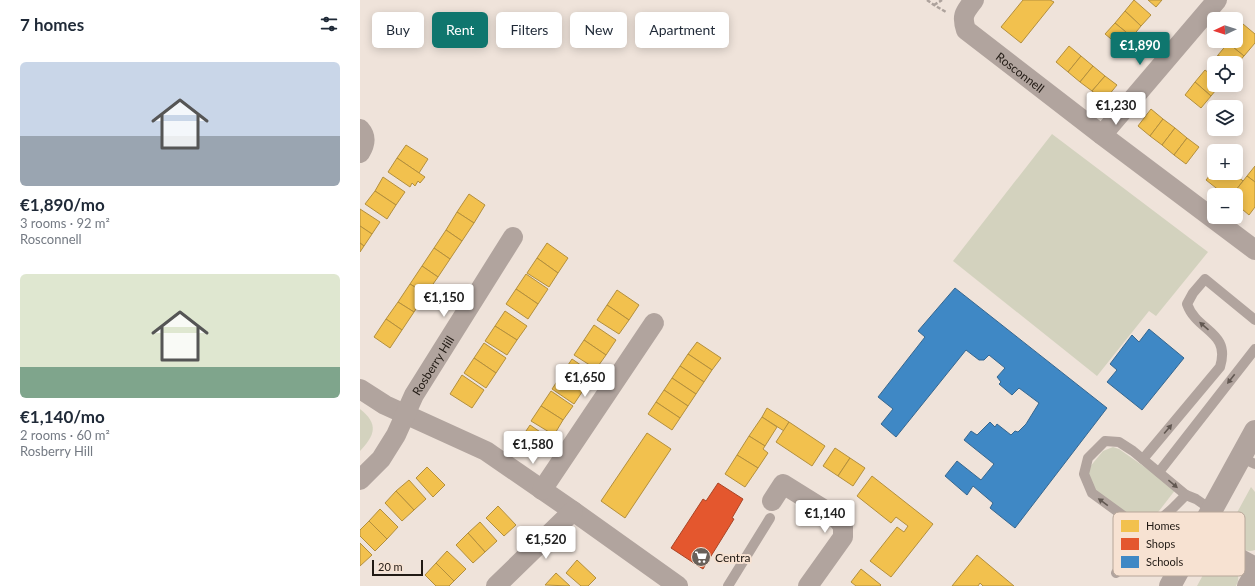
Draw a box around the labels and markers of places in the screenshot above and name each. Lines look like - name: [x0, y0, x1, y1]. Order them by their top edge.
- pin: €1,890: [1107, 32, 1173, 66]
- pin: €1,230: [1083, 92, 1149, 126]
- pin: €1,150: [411, 284, 477, 318]
- pin: €1,650: [552, 364, 618, 398]
- pin: €1,580: [500, 431, 566, 465]
- pin: €1,140: [792, 500, 858, 534]
- pin: €1,520: [513, 526, 579, 560]
- supermarket icon: Centra: [690, 546, 712, 568]
- place label: Centra: [715, 550, 750, 565]

